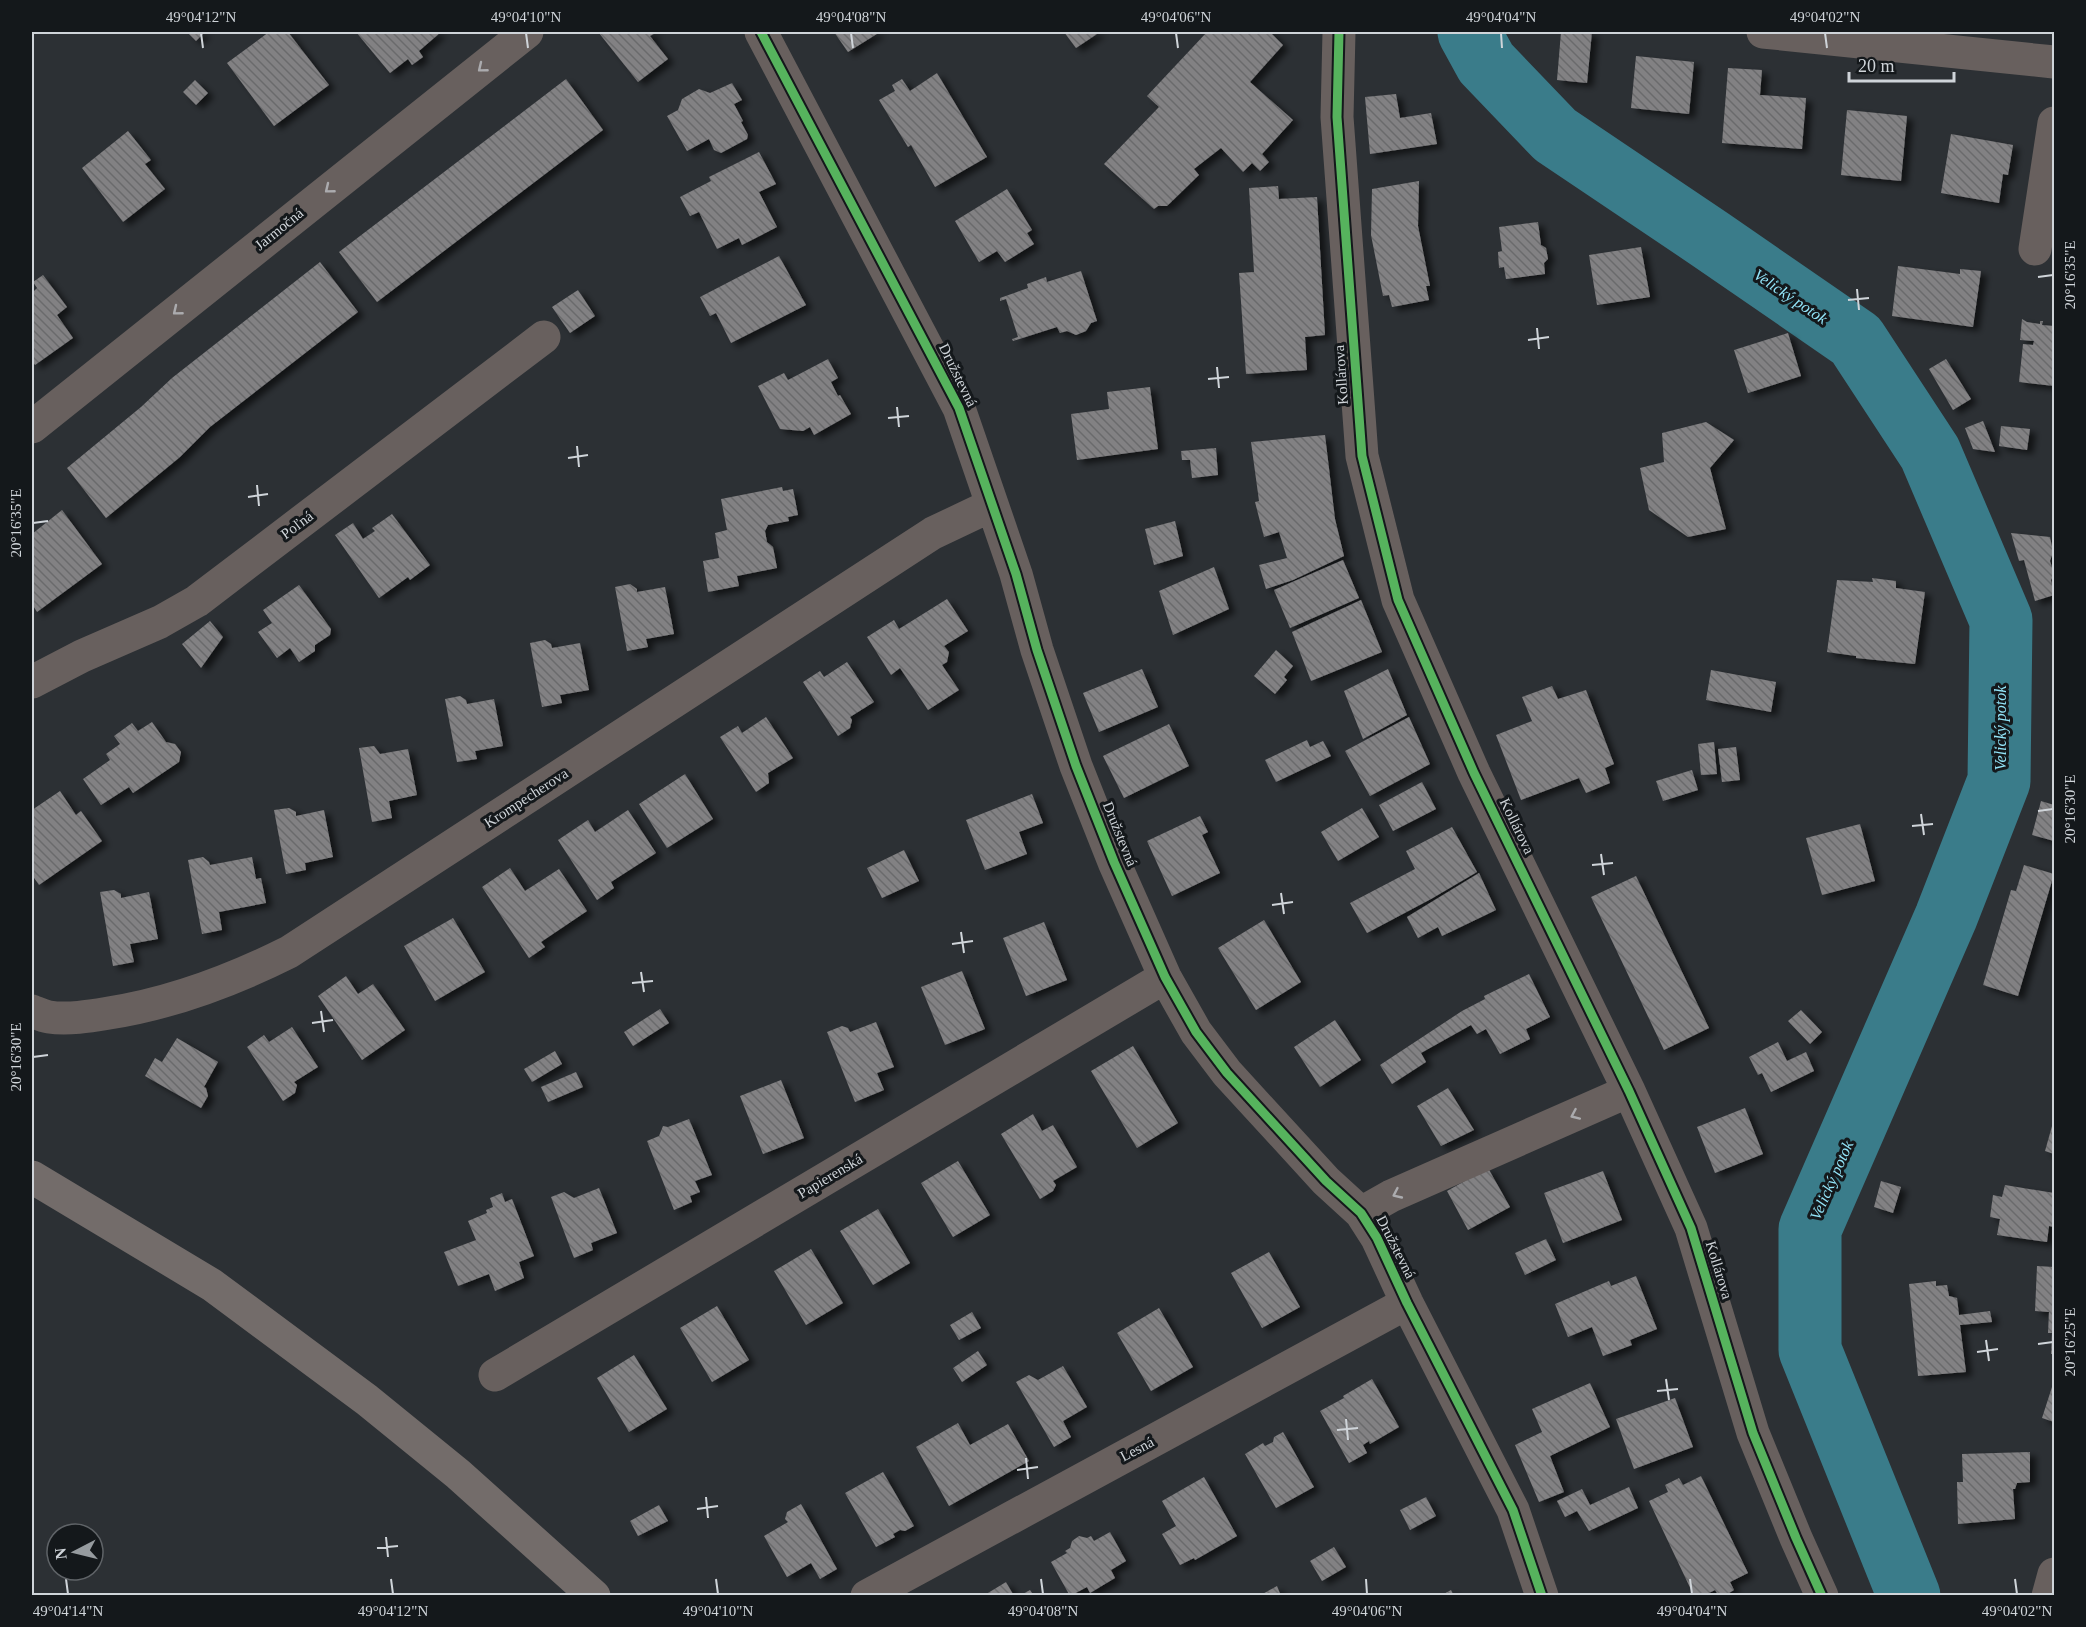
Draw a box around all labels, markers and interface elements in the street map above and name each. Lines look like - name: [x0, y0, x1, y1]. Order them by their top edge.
- text: 49°04'12"N: [166, 9, 236, 25]
- text: 49°04'10"N: [491, 9, 561, 25]
- text: 49°04'08"N: [816, 9, 886, 25]
- text: 49°04'06"N: [1141, 9, 1211, 25]
- text: 49°04'04"N: [1466, 9, 1536, 25]
- text: 49°04'02"N: [1790, 9, 1860, 25]
- scale bar: [1849, 45, 1954, 83]
- text: 20 m: [1858, 56, 1895, 76]
- one-way arrow: [477, 60, 488, 71]
- one-way arrow: [325, 182, 336, 193]
- street label: Jarmočná: [252, 204, 307, 253]
- text: 20°16'35"E: [2062, 241, 2078, 310]
- water label: Velický potok: [1750, 266, 1831, 329]
- one-way arrow: [172, 304, 183, 315]
- street label: Družstevná: [936, 341, 980, 410]
- street label: Kollárova: [1331, 344, 1351, 405]
- text: 20°16'35"E: [8, 489, 24, 558]
- street label: Poľná: [278, 508, 317, 542]
- water label: Velický potok: [1992, 685, 2010, 770]
- street label: Krompecherova: [481, 765, 571, 831]
- text: 20°16'30"E: [2062, 775, 2078, 844]
- street label: Kollárova: [1497, 796, 1537, 857]
- street label: Družstevná: [1100, 799, 1140, 869]
- text: 20°16'30"E: [8, 1023, 24, 1092]
- one-way arrow: [1570, 1107, 1581, 1119]
- water label: Velický potok: [1806, 1137, 1858, 1223]
- street label: Papierenská: [795, 1150, 865, 1202]
- one-way arrow: [1392, 1186, 1403, 1198]
- street label: Družstevná: [1373, 1213, 1419, 1281]
- street label: Kollárova: [1703, 1239, 1736, 1301]
- text: 20°16'25"E: [2062, 1308, 2078, 1377]
- street label: Lesná: [1117, 1433, 1157, 1464]
- north arrow: [45, 1522, 105, 1582]
- text: N: [51, 1547, 70, 1561]
- text: 49°04'14"N: [33, 1603, 103, 1619]
- text: 49°04'12"N: [358, 1603, 428, 1619]
- text: 49°04'10"N: [683, 1603, 753, 1619]
- text: 49°04'08"N: [1008, 1603, 1078, 1619]
- text: 49°04'06"N: [1332, 1603, 1402, 1619]
- text: 49°04'04"N: [1657, 1603, 1727, 1619]
- text: 49°04'02"N: [1982, 1603, 2052, 1619]

